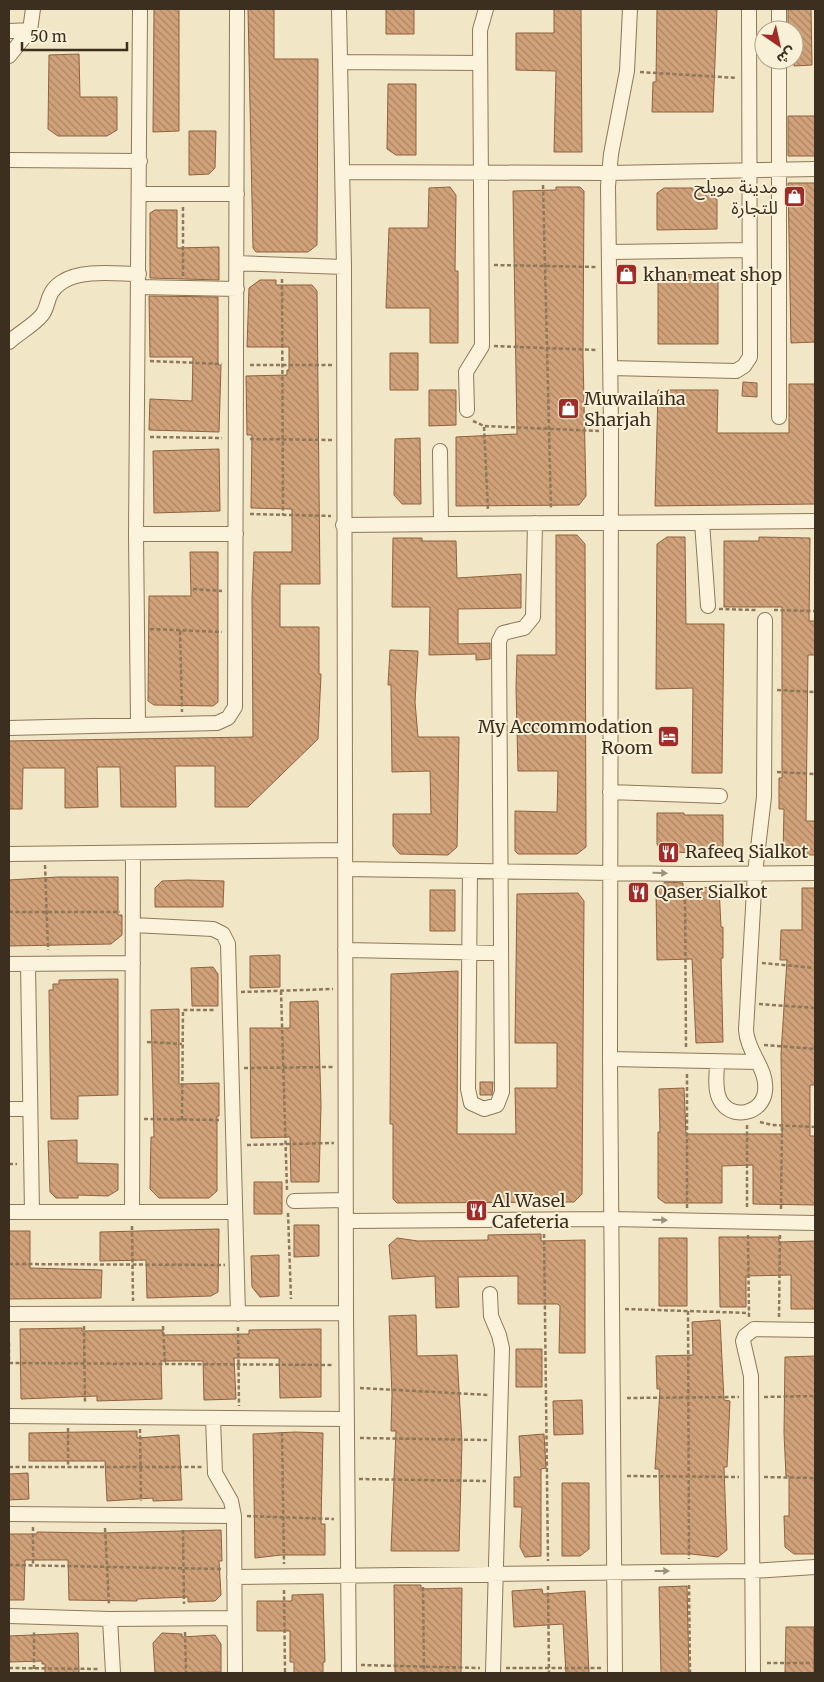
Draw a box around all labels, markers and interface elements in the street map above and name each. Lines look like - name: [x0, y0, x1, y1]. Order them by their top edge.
- scale bar: [22, 20, 128, 52]
- north arrow: [754, 20, 804, 70]
- text: 50 m: [30, 27, 67, 46]
- text: ش: [773, 43, 799, 69]
- place label: مدينة مويلح للتجارة: [694, 175, 778, 219]
- shop icon: مدينة مويلح للتجارة: [782, 185, 806, 209]
- shop icon: khan meat shop: [615, 263, 639, 287]
- place label: khan meat shop: [643, 263, 782, 286]
- place label: Muwailaiha Sharjah: [584, 387, 686, 431]
- shop icon: Muwailaiha Sharjah: [556, 397, 580, 421]
- place label: My Accommodation Room: [478, 715, 653, 759]
- hotel icon: My Accommodation Room: [657, 725, 681, 749]
- restaurant icon: Rafeeq Sialkot: [657, 840, 681, 864]
- place label: Rafeeq Sialkot: [685, 840, 808, 863]
- one-way arrow: [652, 869, 668, 877]
- restaurant icon: Qaser Sialkot: [626, 880, 650, 904]
- place label: Qaser Sialkot: [654, 880, 768, 903]
- place label: Al Wasel Cafeteria: [491, 1189, 570, 1233]
- restaurant icon: Al Wasel Cafeteria: [464, 1199, 488, 1223]
- one-way arrow: [652, 1216, 668, 1224]
- one-way arrow: [654, 1567, 670, 1575]

